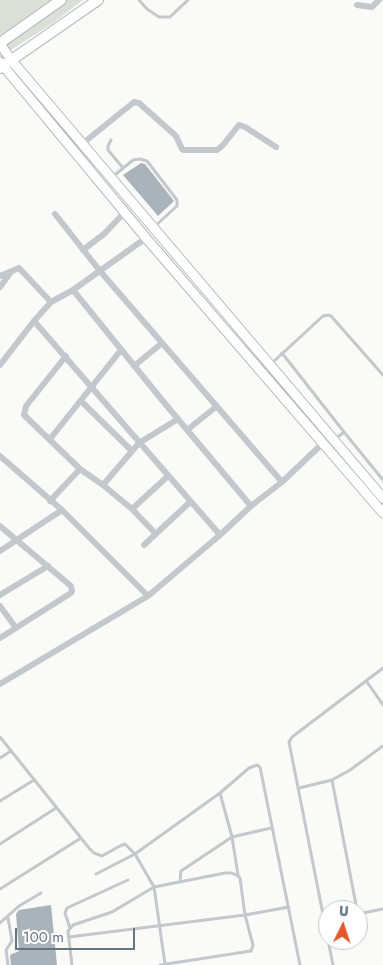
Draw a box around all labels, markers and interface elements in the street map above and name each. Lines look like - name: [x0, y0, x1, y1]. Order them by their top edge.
- north arrow: [318, 900, 368, 950]
- text: U: [338, 901, 350, 921]
- scale bar: [18, 918, 138, 950]
- text: 100 m: [23, 926, 64, 948]

